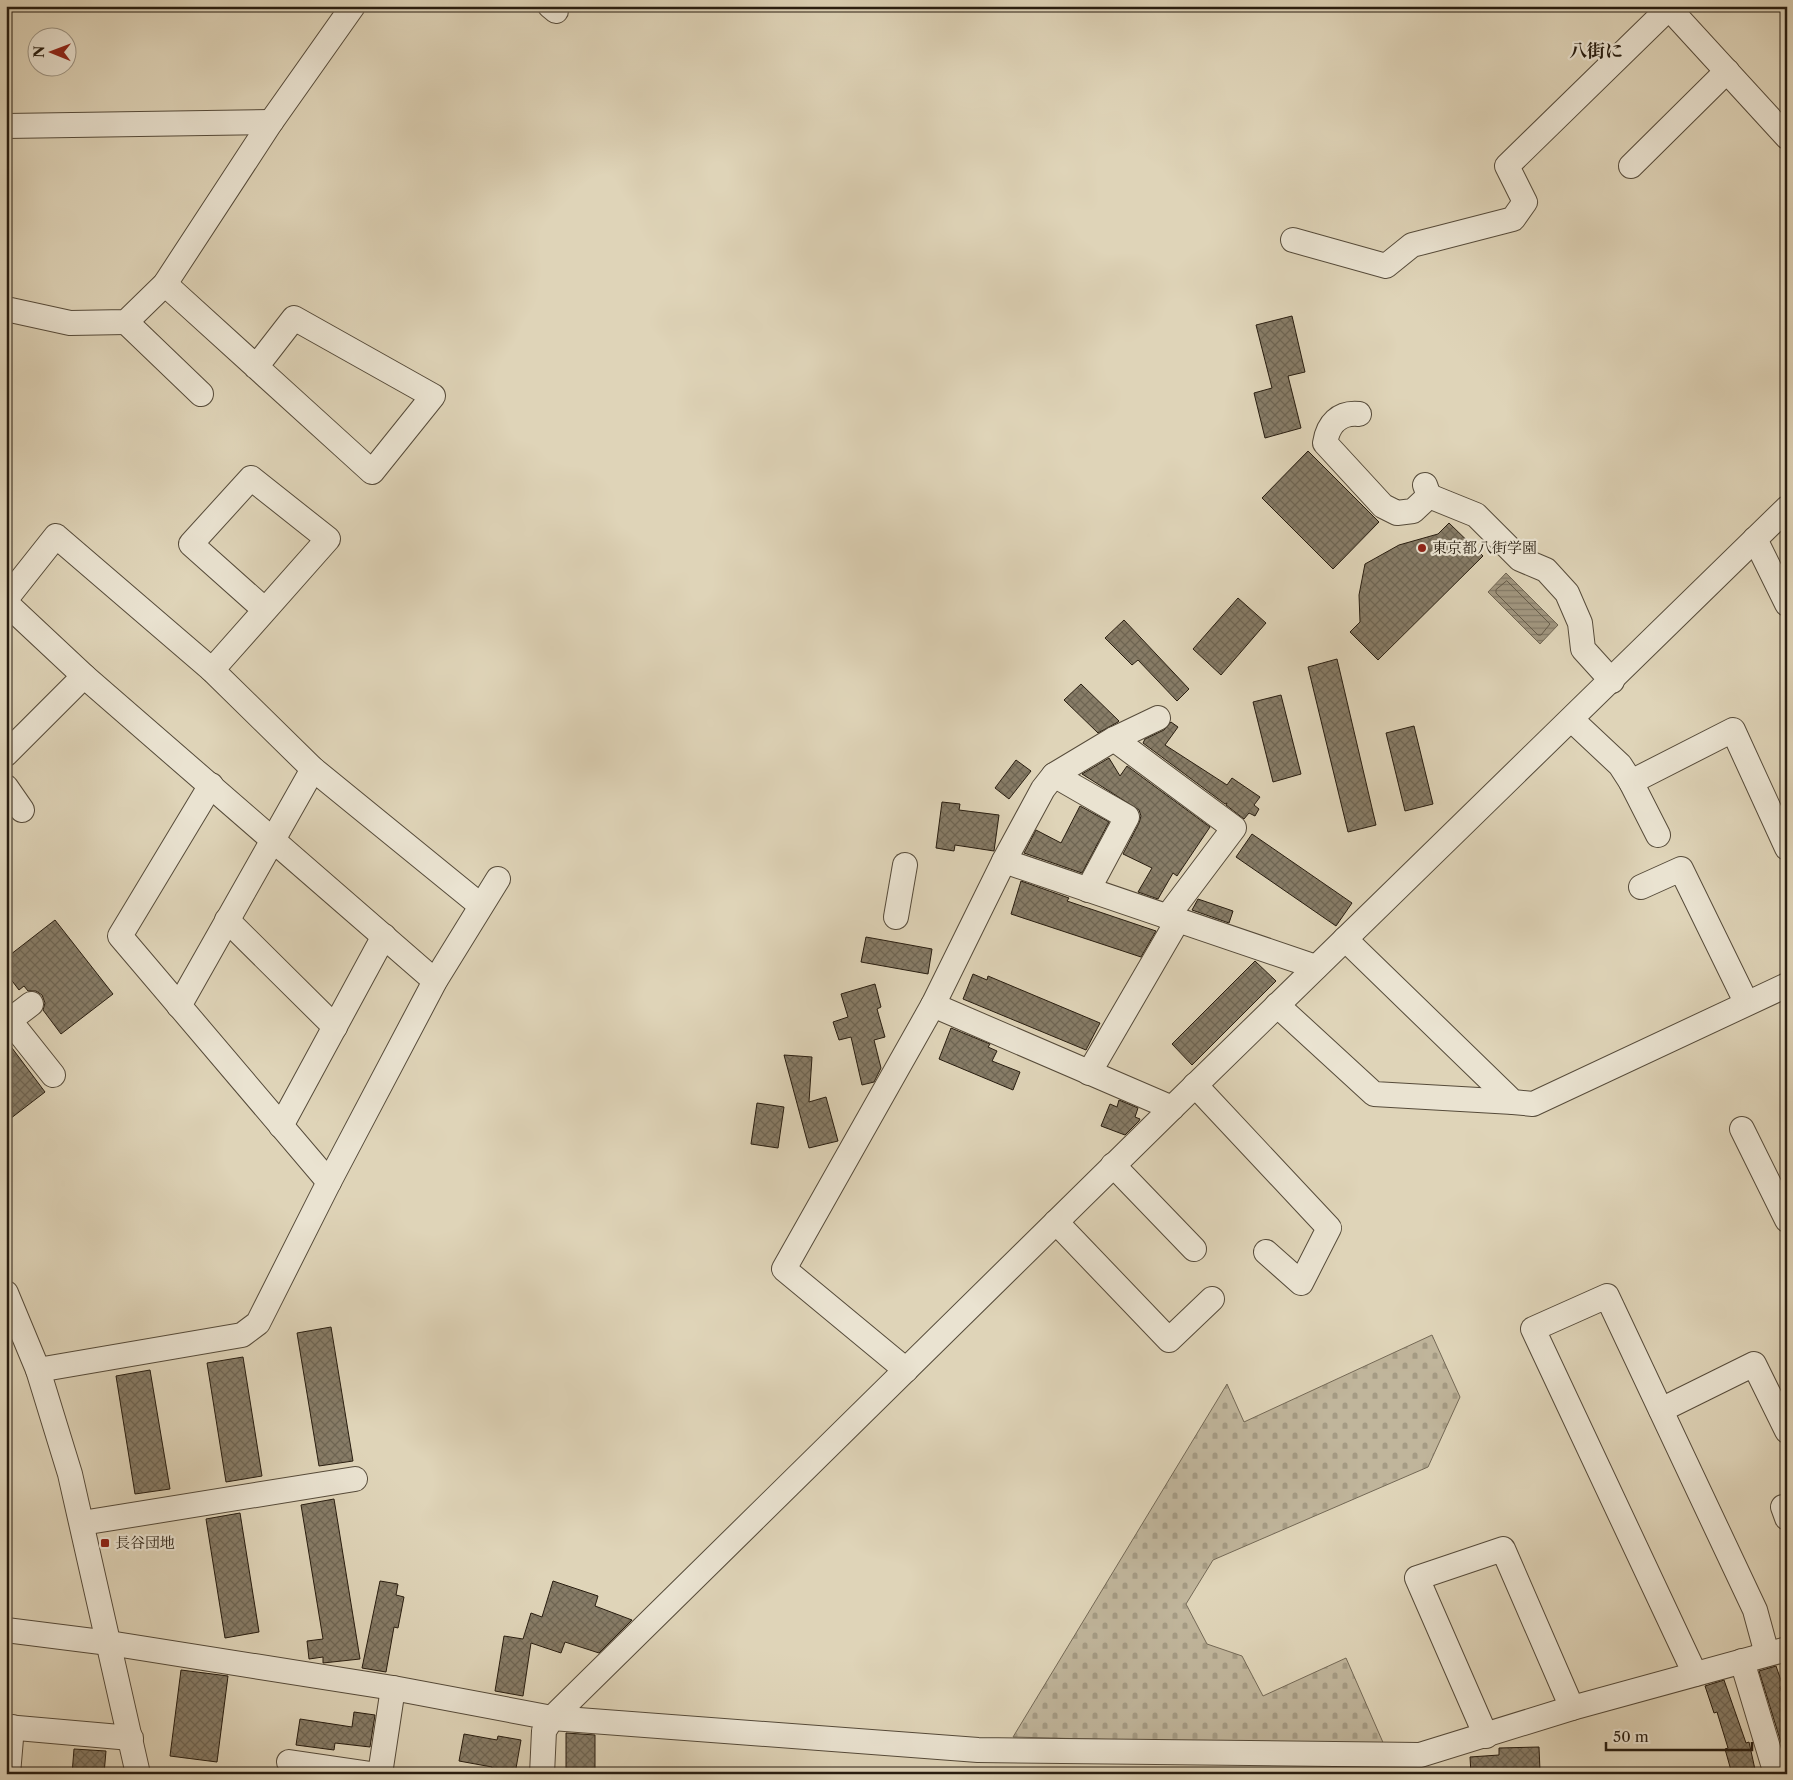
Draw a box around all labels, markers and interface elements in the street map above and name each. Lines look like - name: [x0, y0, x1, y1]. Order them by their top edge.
- north arrow: [28, 28, 78, 78]
- district label: 八街に: [1569, 40, 1623, 62]
- text: N: [30, 46, 48, 58]
- place label: 東京都八街学園: [1432, 538, 1537, 557]
- marker: 東京都八街学園: [1416, 542, 1428, 554]
- place label: 長谷団地: [115, 1533, 175, 1552]
- marker: 長谷団地: [99, 1537, 111, 1549]
- scale bar: [1606, 1720, 1752, 1752]
- text: 50 m: [1613, 1727, 1649, 1746]

